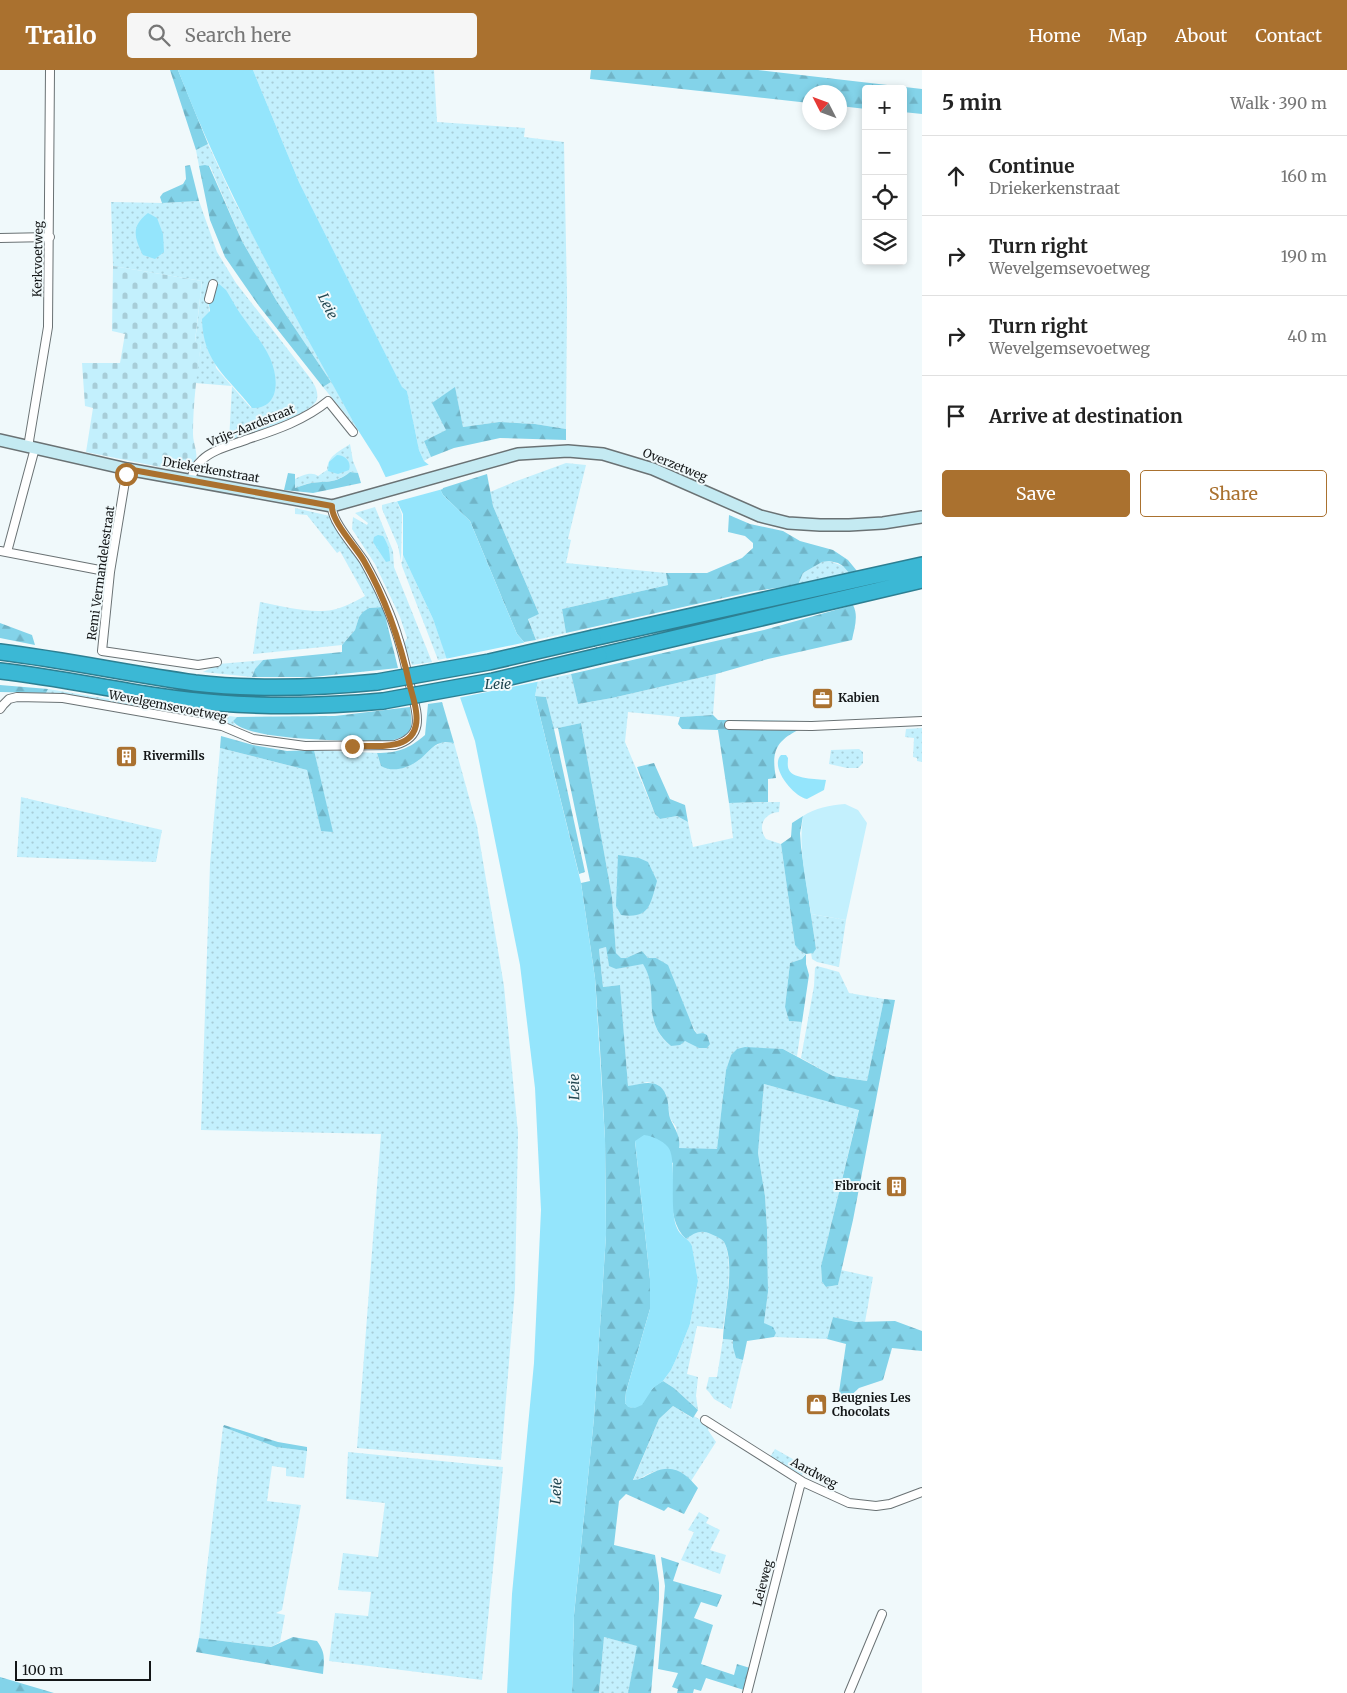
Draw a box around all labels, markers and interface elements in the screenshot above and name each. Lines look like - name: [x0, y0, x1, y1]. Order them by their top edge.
- search box: [127, 13, 477, 58]
- text: Trailo: [25, 20, 97, 51]
- icon: search: [145, 21, 173, 49]
- text: Search here: [185, 23, 291, 47]
- text: Home: [1029, 24, 1081, 47]
- text: Map: [1109, 24, 1147, 47]
- text: About: [1175, 24, 1227, 47]
- text: Contact: [1255, 24, 1322, 47]
- north arrow: [802, 85, 847, 130]
- map controls: [862, 85, 907, 265]
- button: +: [862, 85, 907, 130]
- text: 5 min: [942, 89, 1002, 116]
- text: Walk · 390 m: [1230, 93, 1327, 113]
- button: −: [862, 130, 907, 175]
- text: Continue: [989, 154, 1075, 178]
- icon: ahead: [942, 162, 970, 190]
- text: 160 m: [1281, 166, 1327, 186]
- button: locate: [862, 175, 907, 220]
- text: Driekerkenstraat: [989, 178, 1120, 198]
- street label: Kerkvoetweg: [29, 220, 46, 297]
- button: layers: [862, 220, 907, 265]
- text: Turn right: [989, 234, 1088, 258]
- icon: right: [942, 242, 970, 270]
- text: 190 m: [1281, 246, 1327, 266]
- text: Wevelgemsevoetweg: [989, 258, 1150, 278]
- water label: Leie: [314, 290, 342, 322]
- text: Turn right: [989, 314, 1088, 338]
- icon: right: [942, 322, 970, 350]
- text: 40 m: [1287, 326, 1327, 346]
- text: Wevelgemsevoetweg: [989, 338, 1150, 358]
- street label: Vrije-Aardstraat: [204, 401, 297, 450]
- icon: arrive: [942, 402, 970, 430]
- text: Arrive at destination: [989, 404, 1183, 428]
- street label: Overzetweg: [641, 445, 710, 485]
- street label: Driekerkenstraat: [161, 454, 261, 485]
- route start: [115, 463, 138, 486]
- button: Save: [942, 470, 1130, 517]
- button: Share: [1140, 470, 1327, 517]
- street label: Remi Vermandelestraat: [84, 504, 117, 641]
- water label: Leie: [485, 675, 511, 693]
- street label: Wevelgemsevoetweg: [106, 686, 230, 725]
- office icon: Kabien: [810, 686, 834, 710]
- place label: Kabien: [838, 690, 879, 705]
- route end: [341, 735, 364, 758]
- building icon: Rivermills: [115, 744, 139, 768]
- place label: Rivermills: [143, 748, 205, 763]
- water label: Leie: [565, 1074, 583, 1100]
- building icon: Fibrocit: [885, 1174, 909, 1198]
- place label: Fibrocit: [835, 1178, 881, 1193]
- place label: Beugnies Les Chocolats: [832, 1390, 911, 1419]
- shop icon: Beugnies Les Chocolats: [804, 1393, 828, 1417]
- street label: Aardweg: [787, 1454, 841, 1491]
- water label: Leie: [546, 1477, 566, 1505]
- street label: Leieweg: [749, 1557, 776, 1608]
- scale bar: [15, 1658, 151, 1681]
- text: 100 m: [22, 1661, 63, 1679]

